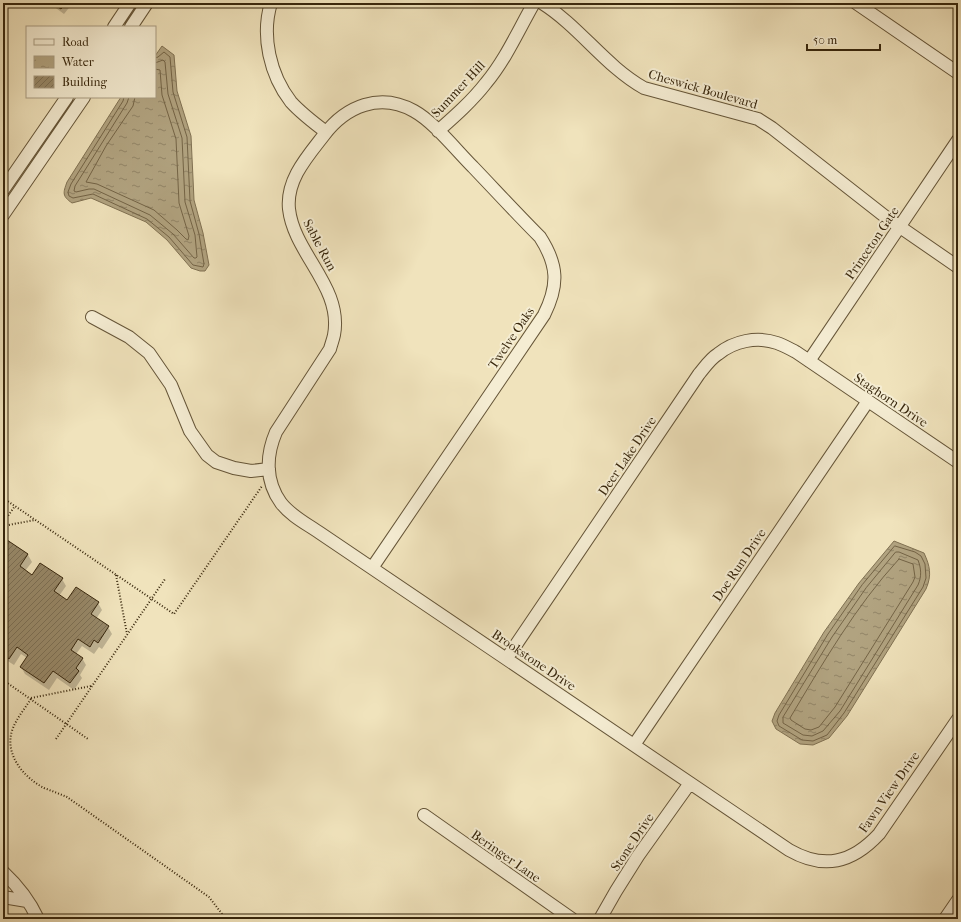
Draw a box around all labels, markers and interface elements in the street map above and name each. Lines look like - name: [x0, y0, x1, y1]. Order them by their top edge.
- legend: [26, 26, 156, 98]
- scale bar: [807, 26, 880, 52]
- text: 50 m: [813, 33, 837, 47]
- text: Road: [62, 35, 89, 49]
- text: Water: [61, 55, 95, 69]
- street label: Summer Hill: [428, 57, 488, 120]
- street label: Cheswick Boulevard: [647, 66, 760, 112]
- text: Building: [62, 75, 107, 89]
- street label: Princeton Gate: [842, 203, 902, 282]
- street label: Sable Run: [300, 217, 340, 274]
- street label: Twelve Oaks: [485, 304, 537, 372]
- street label: Staghorn Drive: [851, 370, 931, 430]
- street label: Deer Lake Drive: [595, 413, 659, 499]
- street label: Doe Run Drive: [709, 525, 769, 604]
- street label: Brookstone Drive: [489, 626, 579, 694]
- street label: Fawn View Drive: [855, 748, 923, 835]
- street label: Stone Drive: [607, 810, 657, 874]
- street label: Beringer Lane: [468, 827, 544, 886]

